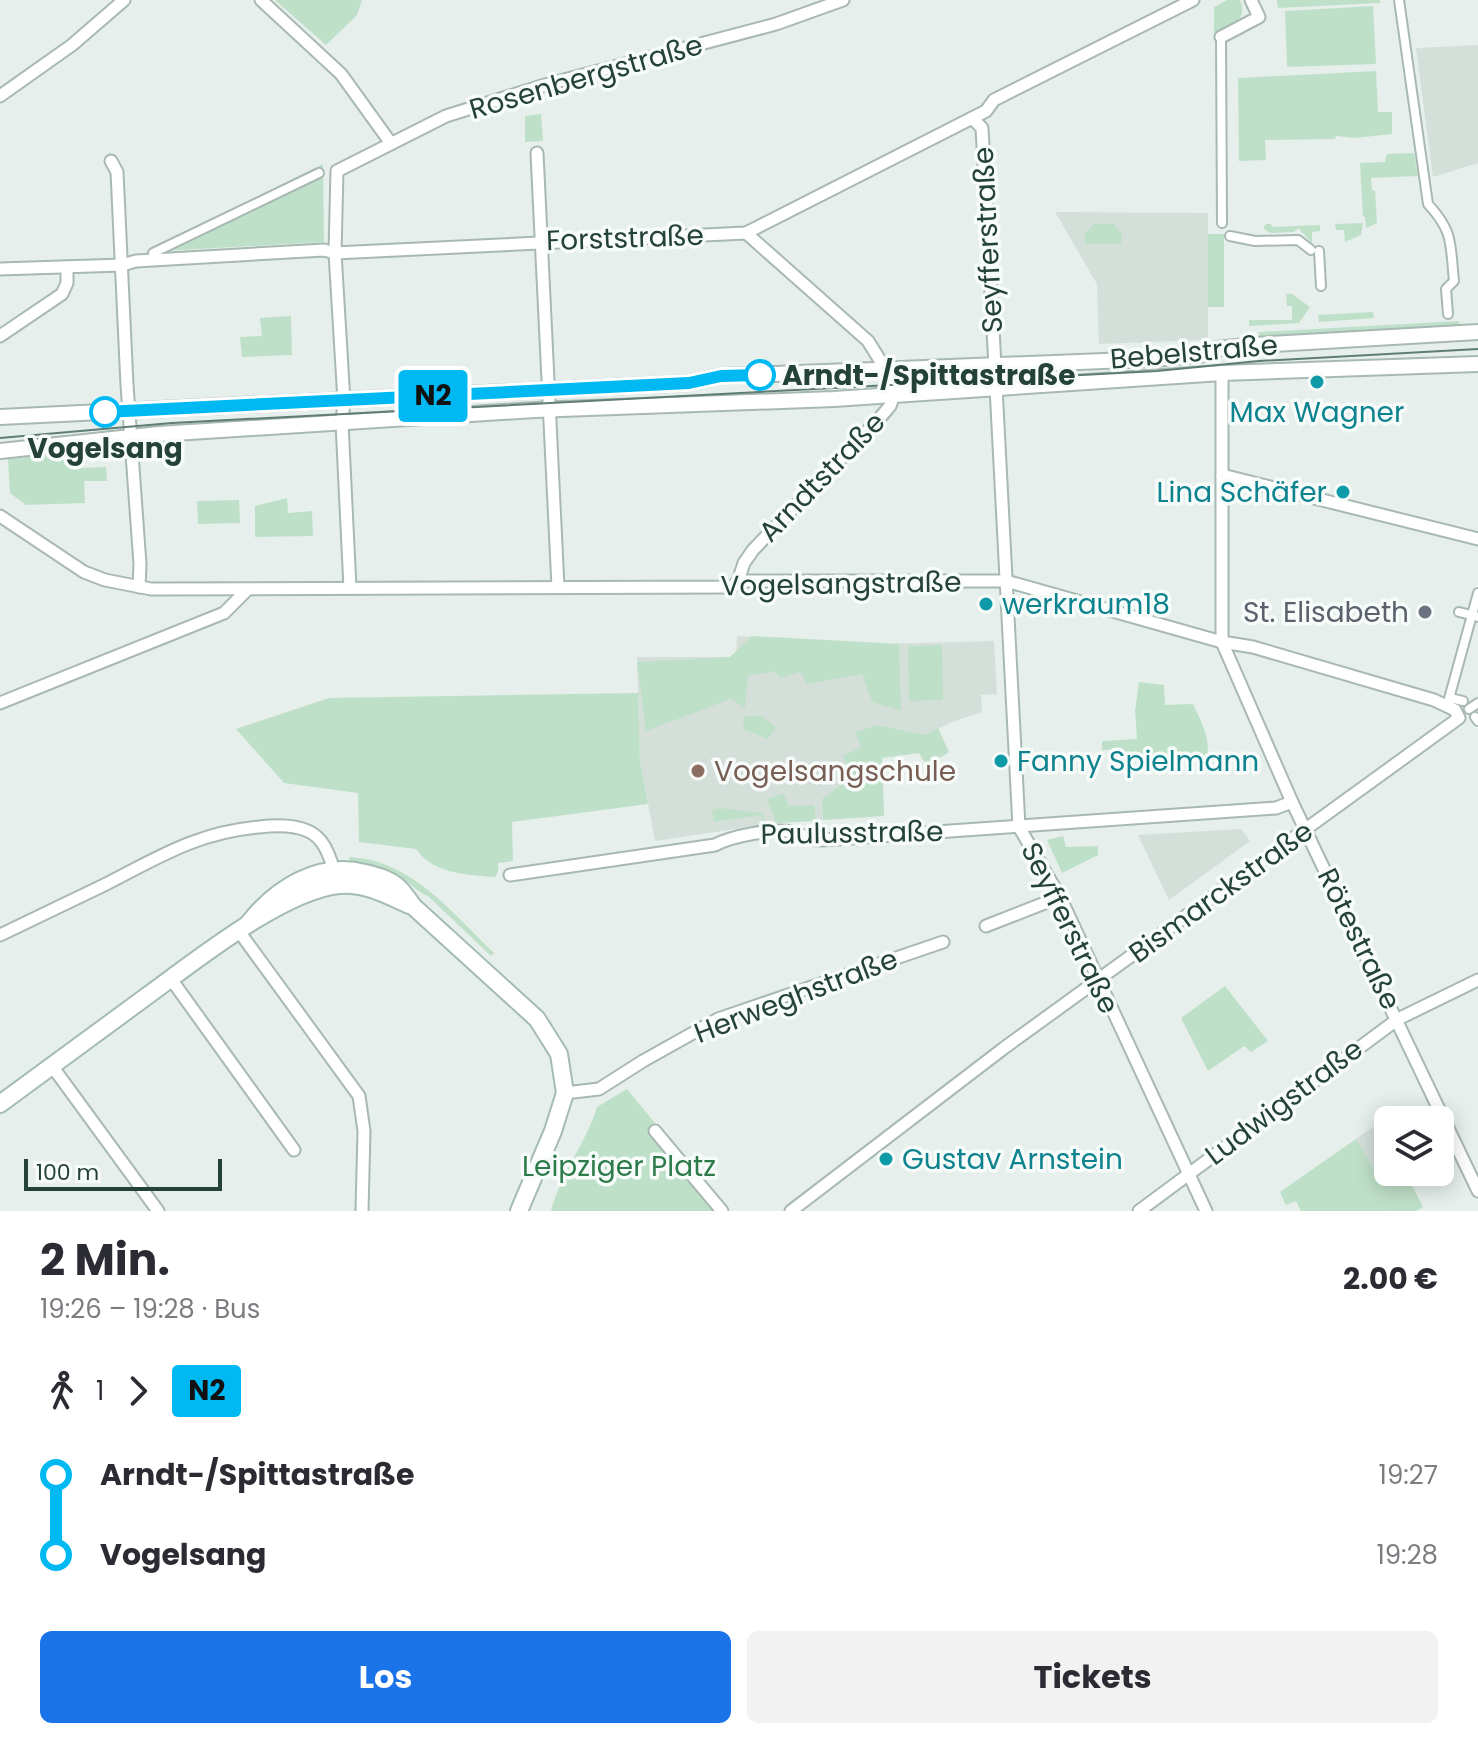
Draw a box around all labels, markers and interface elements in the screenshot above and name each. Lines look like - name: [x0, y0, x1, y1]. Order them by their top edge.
- street label: Rosenbergstraße: [465, 25, 707, 129]
- street label: Seyfferstraße: [964, 146, 1012, 334]
- street label: Forststraße: [545, 216, 705, 260]
- street label: Bebelstraße: [1108, 325, 1280, 379]
- place label: Arndt-/Spittastraße: [782, 356, 1076, 395]
- marker: Arndt-/Spittastraße: [745, 360, 775, 390]
- line badge: N2: [397, 370, 469, 422]
- marker: Max Wagner: [1308, 373, 1326, 391]
- text: N2: [414, 376, 452, 415]
- place label: Max Wagner: [1230, 393, 1404, 432]
- marker: Vogelsang: [90, 397, 120, 427]
- street label: Arndtstraße: [750, 403, 894, 551]
- place label: Vogelsang: [27, 429, 183, 468]
- place label: Lina Schäfer: [1156, 473, 1327, 512]
- marker: Lina Schäfer: [1334, 483, 1352, 501]
- street label: Vogelsangstraße: [720, 562, 962, 606]
- place label: werkraum18: [1002, 585, 1170, 624]
- place label: St. Elisabeth: [1243, 593, 1409, 632]
- marker: werkraum18: [977, 595, 995, 613]
- marker: St. Elisabeth: [1416, 603, 1434, 621]
- place label: Fanny Spielmann: [1017, 742, 1259, 781]
- place label: Vogelsangschule: [714, 752, 956, 791]
- marker: Fanny Spielmann: [992, 752, 1010, 770]
- marker: Vogelsangschule: [689, 762, 707, 780]
- street label: Paulusstraße: [760, 812, 944, 854]
- street label: Bismarckstraße: [1121, 812, 1321, 972]
- street label: Seyfferstraße: [1012, 836, 1128, 1020]
- street label: Rötestraße: [1308, 862, 1410, 1016]
- street label: Herweghstraße: [689, 939, 903, 1053]
- street label: Ludwigstraße: [1197, 1030, 1371, 1174]
- map controls: [1374, 1106, 1454, 1186]
- button: layers: [1374, 1106, 1454, 1186]
- place label: Gustav Arnstein: [902, 1140, 1123, 1179]
- park label: Leipziger Platz: [522, 1147, 716, 1186]
- marker: Gustav Arnstein: [877, 1150, 895, 1168]
- scale bar: [24, 1155, 222, 1191]
- text: 100 m: [36, 1157, 99, 1188]
- text: 2 Min.: [40, 1229, 170, 1290]
- text: 2.00 €: [1343, 1257, 1438, 1300]
- text: 19:26 – 19:28 · Bus: [40, 1291, 260, 1327]
- icon: walk: [40, 1369, 84, 1413]
- icon: forward: [116, 1369, 160, 1413]
- text: N2: [188, 1371, 225, 1410]
- text: 1: [96, 1373, 104, 1409]
- text: Arndt-/Spittastraße: [100, 1453, 415, 1496]
- text: 19:27: [1379, 1457, 1438, 1493]
- text: Vogelsang: [100, 1533, 266, 1576]
- text: 19:28: [1376, 1537, 1438, 1573]
- button: Los: [40, 1631, 731, 1723]
- button: Tickets: [747, 1631, 1438, 1723]

